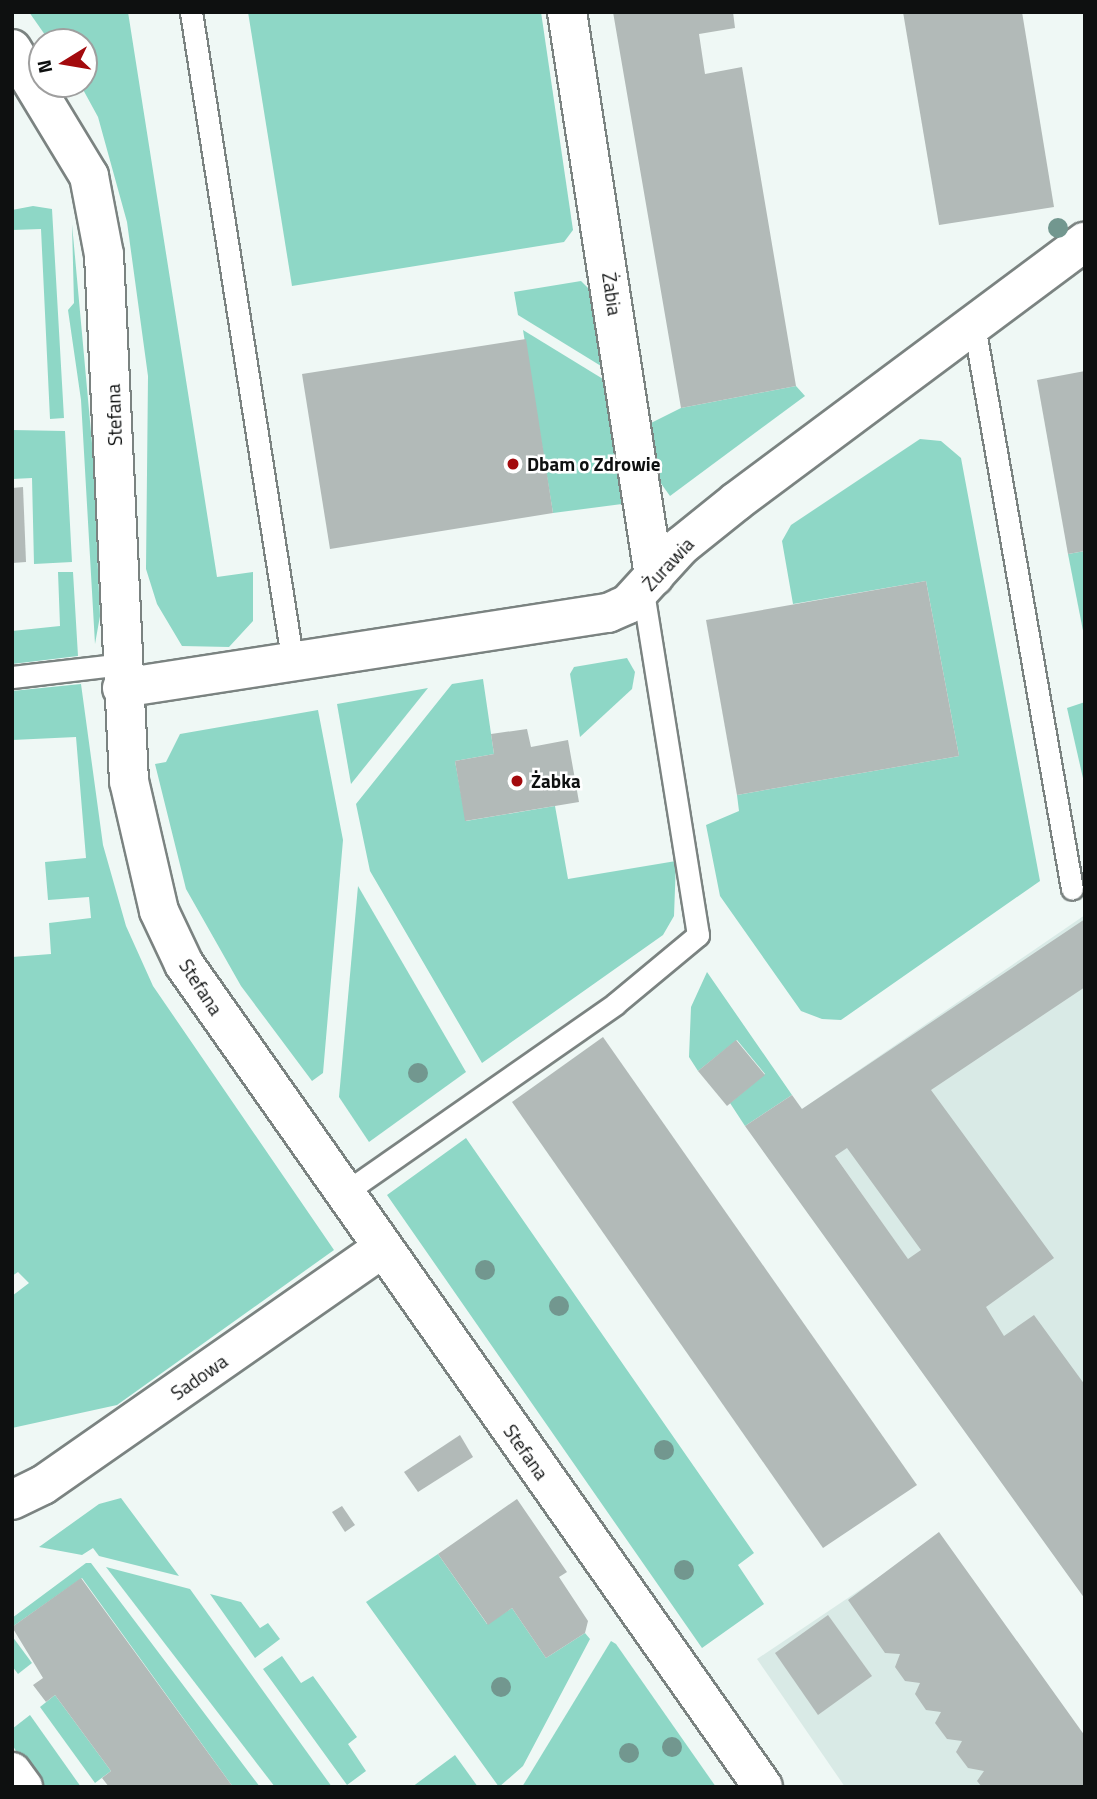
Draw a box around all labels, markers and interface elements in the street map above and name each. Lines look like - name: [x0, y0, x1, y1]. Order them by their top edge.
- north arrow: [28, 28, 98, 98]
- text: N: [28, 57, 59, 76]
- street label: Żabia: [598, 271, 626, 317]
- street label: Stefana: [102, 384, 126, 446]
- place label: Dbam o Zdrowie: [527, 453, 660, 475]
- marker: Dbam o Zdrowie: [505, 456, 521, 472]
- street label: Żurawia: [638, 533, 698, 595]
- place label: Żabka: [531, 770, 581, 792]
- marker: Żabka: [509, 773, 525, 789]
- street label: Stefana: [175, 955, 227, 1019]
- street label: Sadowa: [166, 1349, 232, 1405]
- street label: Stefana: [499, 1420, 553, 1484]

